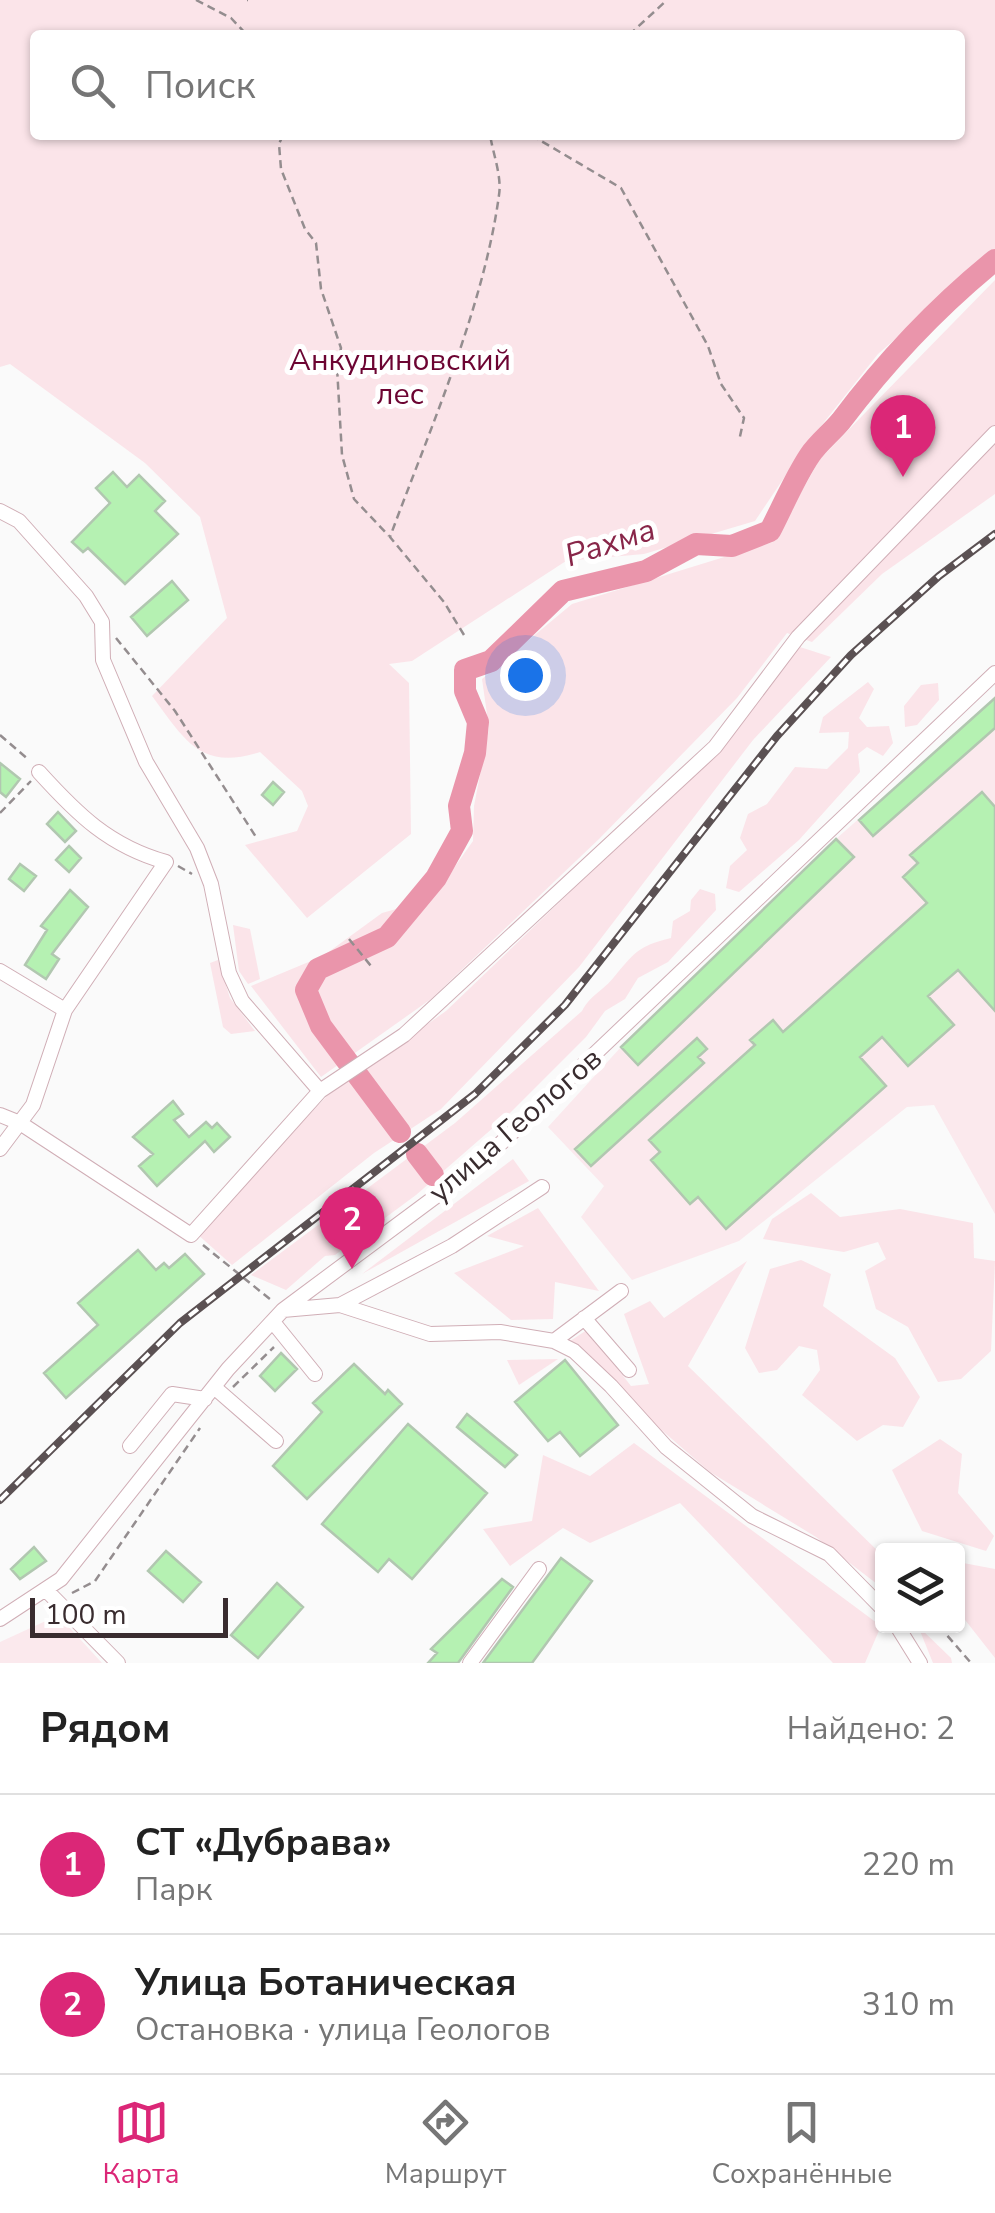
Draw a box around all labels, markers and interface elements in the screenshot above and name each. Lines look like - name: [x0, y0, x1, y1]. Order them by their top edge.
- search box: [30, 30, 965, 140]
- icon: search: [65, 58, 120, 113]
- text: Поиск: [145, 60, 255, 111]
- park label: Анкудиновский лес: [289, 340, 511, 415]
- pin: 1: [870, 394, 936, 477]
- water label: Рахма: [559, 508, 661, 577]
- your location: [500, 650, 551, 701]
- street label: улица Геологов: [420, 1039, 611, 1212]
- pin: 2: [320, 1186, 384, 1269]
- map controls: [875, 1543, 965, 1633]
- button: layers: [875, 1543, 965, 1633]
- scale bar: [30, 1593, 228, 1638]
- text: 100 m: [45, 1596, 127, 1634]
- text: Рядом: [40, 1700, 170, 1757]
- text: Найдено: 2: [787, 1707, 955, 1750]
- text: СТ «Дубрава»: [135, 1817, 392, 1868]
- text: 1: [63, 1843, 82, 1886]
- text: 220 m: [862, 1843, 955, 1886]
- text: Парк: [135, 1868, 212, 1911]
- text: Улица Ботаническая: [135, 1957, 517, 2008]
- text: 2: [63, 1983, 82, 2026]
- text: 310 m: [862, 1983, 955, 2026]
- text: Остановка · улица Геологов: [135, 2008, 551, 2051]
- tab: Карта: [103, 2095, 180, 2193]
- tab: Маршрут: [385, 2095, 506, 2193]
- tab: Сохранённые: [712, 2095, 892, 2193]

